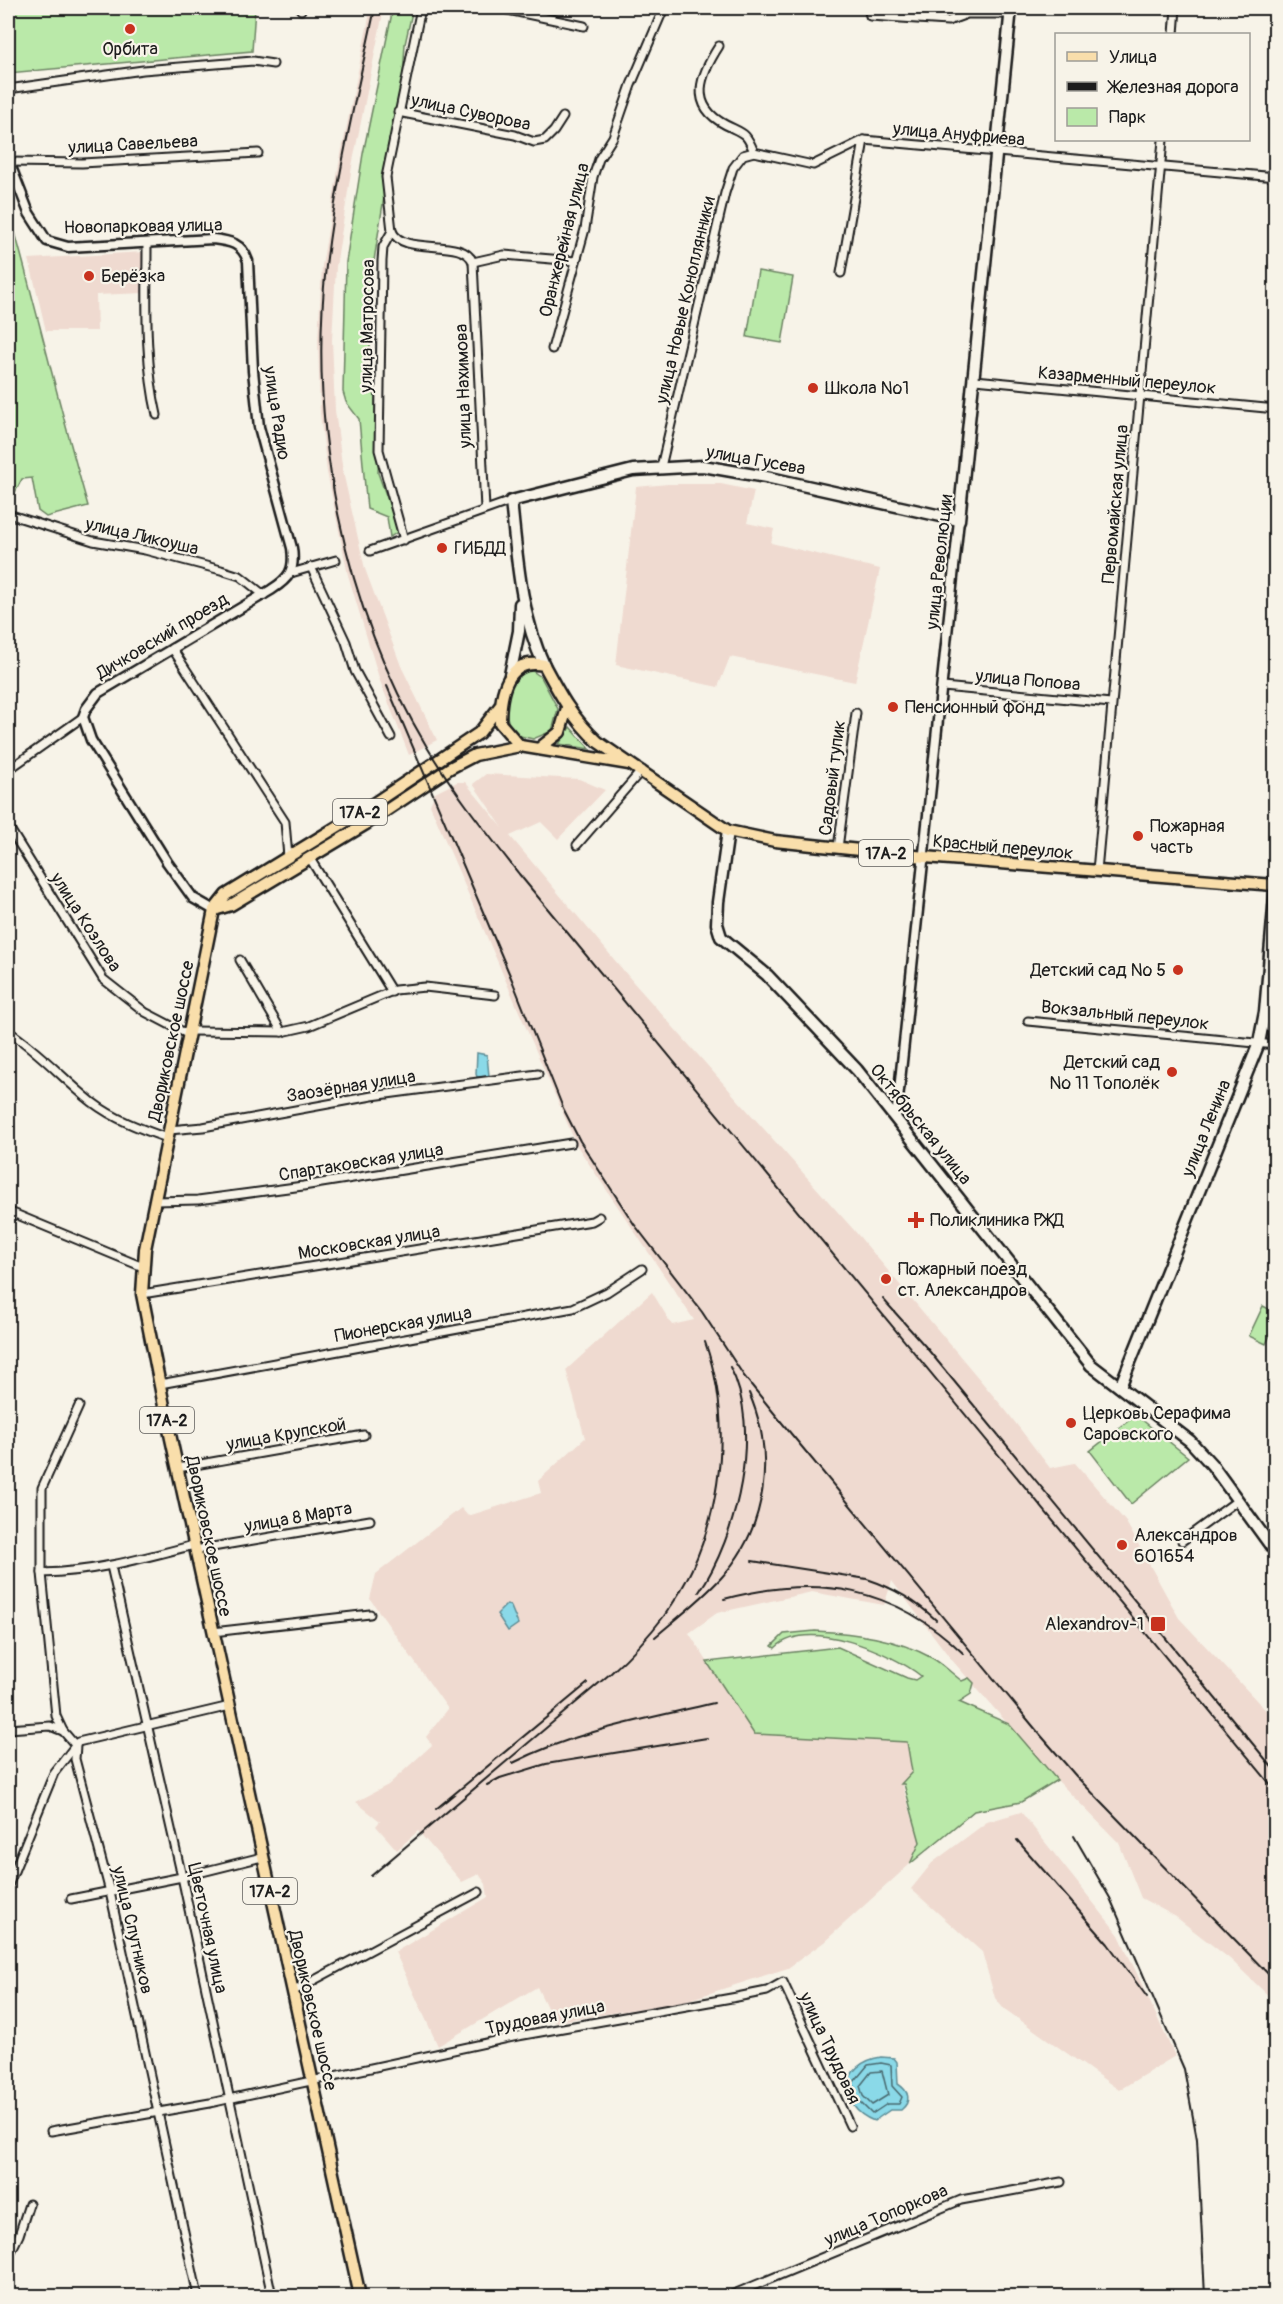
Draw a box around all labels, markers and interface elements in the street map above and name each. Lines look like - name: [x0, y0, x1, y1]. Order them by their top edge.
- marker: Орбита: [123, 22, 137, 36]
- legend: [1055, 33, 1250, 141]
- place label: Орбита: [102, 38, 158, 61]
- text: Улица: [1109, 46, 1157, 69]
- text: Железная дорога: [1106, 76, 1239, 99]
- street label: улица Суворова: [408, 88, 533, 136]
- text: Парк: [1109, 106, 1146, 129]
- street label: улица Ануфриева: [891, 117, 1026, 152]
- street label: улица Савельева: [67, 130, 198, 159]
- street label: Оранжерейная улица: [534, 161, 595, 320]
- street label: улица Новые Коноплянники: [650, 194, 721, 407]
- street label: Новопарковая улица: [63, 214, 223, 239]
- street label: улица Матросова: [355, 259, 380, 394]
- place label: Берёзка: [101, 265, 165, 288]
- marker: Берёзка: [82, 269, 96, 283]
- street label: улица Нахимова: [450, 323, 477, 449]
- street label: Казарменный переулок: [1037, 361, 1217, 400]
- street label: улица Радио: [258, 364, 295, 462]
- place label: Школа №1: [825, 377, 909, 400]
- marker: Школа №1: [806, 381, 820, 395]
- street label: Первомайская улица: [1097, 424, 1134, 585]
- street label: улица Гусева: [704, 440, 807, 481]
- street label: улица Революции: [921, 493, 958, 632]
- street label: улица Ликоуша: [82, 512, 201, 561]
- place label: ГИБДД: [454, 537, 506, 560]
- marker: ГИБДД: [435, 541, 449, 555]
- street label: Дичковский проезд: [91, 588, 233, 686]
- street label: улица Попова: [974, 664, 1081, 697]
- place label: Пенсионный фонд: [905, 696, 1045, 719]
- marker: Пенсионный фонд: [886, 700, 900, 714]
- street label: Садовый тупик: [814, 719, 851, 837]
- road number: 17А-2: [333, 799, 387, 825]
- place label: Пожарная часть: [1150, 815, 1225, 859]
- marker: Пожарная часть: [1131, 829, 1145, 843]
- street label: Красный переулок: [932, 830, 1074, 865]
- road number: 17А-2: [859, 840, 913, 866]
- street label: улица Козлова: [44, 867, 126, 976]
- street label: Двориковское шоссе: [143, 958, 200, 1125]
- place label: Детский сад № 5: [1030, 959, 1166, 982]
- marker: Детский сад № 5: [1171, 963, 1185, 977]
- street label: Вокзальный переулок: [1040, 995, 1210, 1036]
- place label: Детский сад № 11 Тополёк: [1049, 1051, 1160, 1095]
- street label: Октябрьская улица: [865, 1059, 977, 1190]
- street label: Заозёрная улица: [285, 1065, 417, 1108]
- marker: Детский сад № 11 Тополёк: [1165, 1065, 1179, 1079]
- street label: улица Ленина: [1176, 1076, 1236, 1181]
- street label: Спартаковская улица: [277, 1138, 445, 1187]
- place label: Поликлиника РЖД: [930, 1209, 1064, 1232]
- marker: Поликлиника РЖД: [907, 1211, 925, 1229]
- street label: Московская улица: [296, 1220, 442, 1265]
- place label: Пожарный поезд ст. Александров: [898, 1258, 1027, 1302]
- marker: Пожарный поезд ст. Александров: [879, 1272, 893, 1286]
- street label: Пионерская улица: [333, 1301, 473, 1348]
- place label: Церковь Серафима Саровского: [1083, 1402, 1231, 1446]
- road number: 17А-2: [140, 1407, 194, 1433]
- street label: улица Крупской: [223, 1413, 348, 1457]
- marker: Церковь Серафима Саровского: [1064, 1416, 1078, 1430]
- street label: Двориковское шоссе: [180, 1452, 237, 1619]
- street label: улица 8 Марта: [241, 1497, 354, 1538]
- place label: Александров 601654: [1134, 1524, 1238, 1568]
- marker: Александров 601654: [1115, 1538, 1129, 1552]
- place label: Alexandrov-1: [1045, 1613, 1144, 1636]
- marker: Alexandrov-1: [1149, 1615, 1167, 1633]
- street label: Цветочная улица: [182, 1861, 233, 1995]
- street label: улица Спутников: [106, 1863, 158, 1996]
- road number: 17А-2: [243, 1878, 297, 1904]
- street label: Двориковское шоссе: [283, 1927, 342, 2093]
- street label: улица Трудовая: [793, 1988, 866, 2108]
- street label: Трудовая улица: [483, 1995, 607, 2040]
- street label: улица Топоркова: [820, 2179, 951, 2252]

